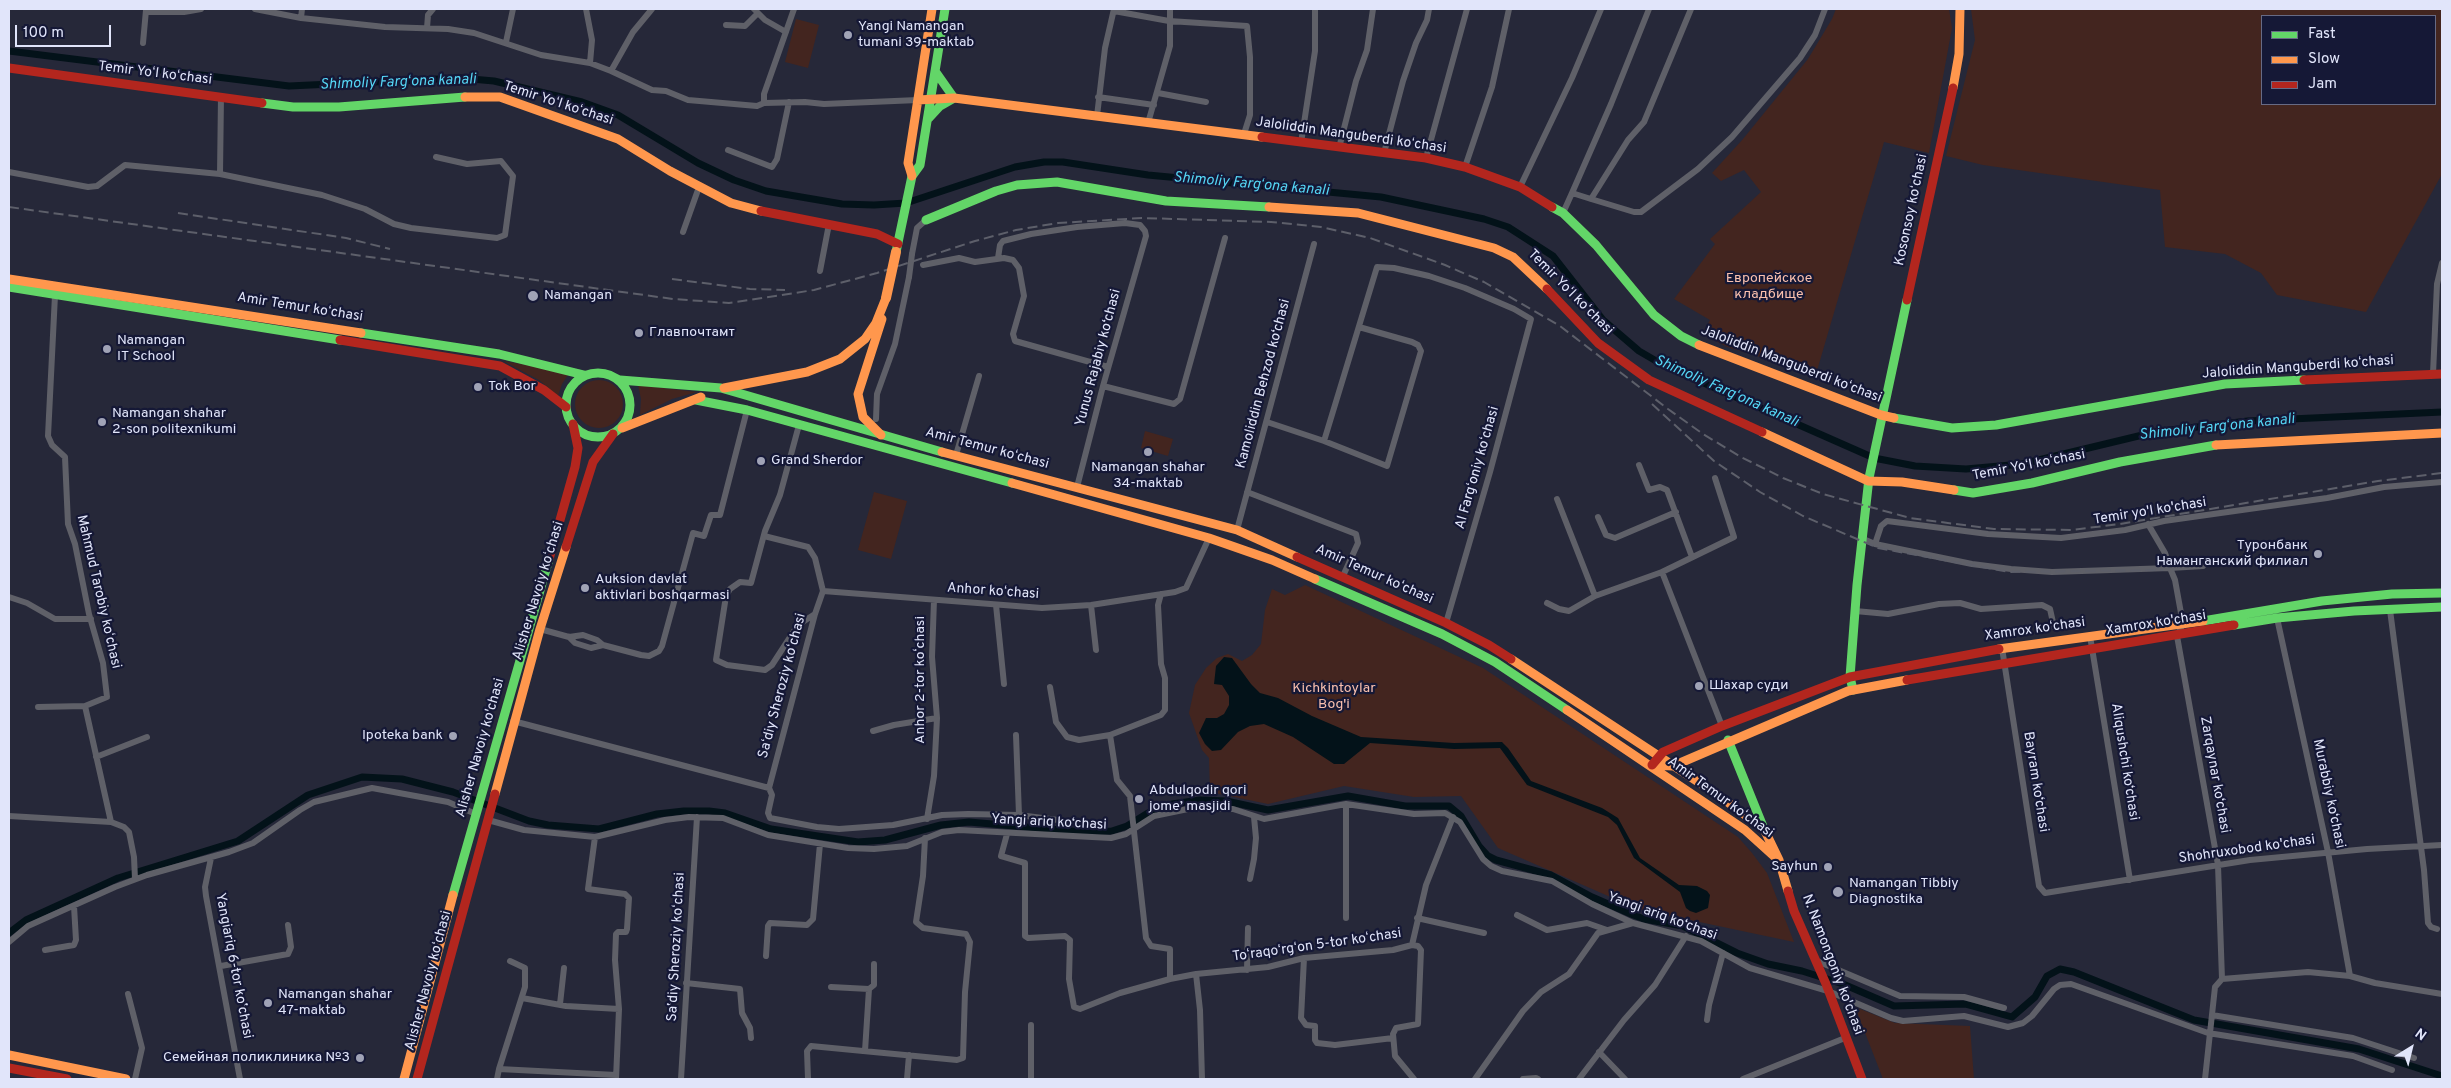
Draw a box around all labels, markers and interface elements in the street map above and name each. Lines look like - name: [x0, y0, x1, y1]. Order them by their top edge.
- scale bar: [18, 15, 114, 47]
- legend: [2261, 15, 2436, 105]
- place label: Yangi Namangan tumani 39-maktab: [858, 19, 974, 52]
- text: 100 m: [23, 24, 64, 43]
- text: Fast: [2308, 25, 2336, 44]
- marker: Yangi Namangan tumani 39-maktab: [842, 29, 854, 41]
- text: Slow: [2308, 50, 2340, 69]
- street label: Temir Yoʻl koʻchasi: [97, 59, 213, 89]
- water label: Shimoliy Fargʻona kanali: [320, 71, 476, 95]
- text: Jam: [2308, 75, 2337, 94]
- street label: Temir Yoʻl koʻchasi: [501, 78, 615, 130]
- street label: Jaloliddin Manguberdi koʻchasi: [1255, 114, 1447, 158]
- street label: Kosonsoy koʻchasi: [1892, 153, 1932, 267]
- water label: Shimoliy Fargʻona kanali: [1172, 169, 1330, 201]
- street label: Temir Yoʻl koʻchasi: [1524, 247, 1616, 339]
- park label: Европейское кладбище: [1726, 271, 1812, 304]
- place label: Namangan: [544, 288, 612, 304]
- street label: Yunus Rajabiy ko‘chasi: [1073, 288, 1125, 428]
- marker: Namangan: [526, 289, 540, 303]
- street label: Amir Temur koʻchasi: [236, 290, 364, 326]
- street label: Kamoliddin Behzod ko‘chasi: [1233, 297, 1295, 471]
- street label: Jaloliddin Manguberdi koʻchasi: [1698, 323, 1884, 407]
- place label: Главпочтамт: [649, 325, 735, 341]
- marker: Главпочтамт: [633, 327, 645, 339]
- place label: Namangan IT School: [117, 333, 185, 366]
- marker: Namangan IT School: [101, 343, 113, 355]
- water label: Shimoliy Fargʻona kanali: [1651, 352, 1801, 432]
- street label: Jaloliddin Manguberdi koʻchasi: [2201, 353, 2395, 383]
- place label: Tok Bor: [488, 379, 536, 395]
- marker: Tok Bor: [472, 381, 484, 393]
- street label: Al Fargʻoniy koʻchasi: [1452, 405, 1504, 531]
- place label: Namangan shahar 2-son politexnikumi: [112, 406, 236, 438]
- water label: Shimoliy Fargʻona kanali: [2138, 411, 2296, 445]
- marker: Namangan shahar 2-son politexnikumi: [96, 416, 108, 428]
- street label: Amir Temur koʻchasi: [923, 424, 1051, 474]
- marker: Namangan shahar 34-maktab: [1142, 446, 1154, 458]
- street label: Temir Yoʻl koʻchasi: [1971, 447, 2087, 485]
- place label: Grand Sherdor: [771, 453, 863, 469]
- marker: Grand Sherdor: [755, 455, 767, 467]
- place label: Namangan shahar 34-maktab: [1091, 460, 1205, 492]
- street label: Temir yo'l ko'chasi: [2092, 495, 2208, 529]
- street label: Mahmud Tarobiy koʻchasi: [72, 513, 124, 671]
- street label: Alisher Navoiy koʻchasi: [510, 520, 568, 662]
- place label: Туронбанк Наманганский филиал: [2156, 538, 2308, 570]
- street label: Amir Temur koʻchasi: [1312, 541, 1436, 609]
- marker: Туронбанк Наманганский филиал: [2312, 548, 2324, 560]
- place label: Auksion davlat aktivlari boshqarmasi: [595, 572, 730, 604]
- street label: Anhor koʻchasi: [946, 580, 1040, 604]
- marker: Auksion davlat aktivlari boshqarmasi: [579, 582, 591, 594]
- street label: Xamrox ko'chasi: [2105, 608, 2207, 640]
- street label: Saʻdiy Sheroziy koʻchasi: [756, 612, 810, 760]
- street label: Xamrox koʻchasi: [1984, 615, 2086, 645]
- street label: Anhor 2-tor koʻchasi: [913, 616, 929, 744]
- street label: Alisher Navoiy ko'chasi: [453, 676, 509, 820]
- place label: Шахар суди: [1709, 678, 1788, 694]
- marker: Шахар суди: [1693, 680, 1705, 692]
- park label: Kichkintoylar Bog'i: [1292, 681, 1376, 714]
- street label: Aliqushchi ko‘chasi: [2106, 702, 2142, 822]
- street label: Zarqaynar ko‘chasi: [2195, 715, 2233, 835]
- place label: Ipoteka bank: [362, 728, 443, 744]
- marker: Ipoteka bank: [447, 730, 459, 742]
- street label: Bayram ko‘chasi: [2019, 730, 2051, 834]
- street label: Murabbiy ko‘chasi: [2308, 738, 2348, 850]
- street label: Amir Temur koʻchasi: [1664, 754, 1776, 842]
- place label: Abdulqodir qori jome’ masjidi: [1149, 783, 1247, 816]
- marker: Abdulqodir qori jome’ masjidi: [1133, 793, 1145, 805]
- street label: Yangi ariq ko‘chasi: [991, 812, 1107, 834]
- street label: Shohruxobod ko'chasi: [2178, 832, 2316, 868]
- place label: Sayhun: [1771, 859, 1818, 875]
- marker: Sayhun: [1822, 861, 1834, 873]
- street label: Saʼdiy Sheroziy koʻchasi: [665, 872, 689, 1022]
- place label: Namangan Tibbiy Diagnostika: [1849, 876, 1959, 909]
- marker: Namangan Tibbiy Diagnostika: [1831, 885, 1845, 899]
- street label: Yangi ariq ko‘chasi: [1605, 889, 1719, 945]
- street label: Yangiаriq 6-tor koʼchasi: [211, 892, 255, 1040]
- street label: N. Namongoniy ko'chasi: [1797, 892, 1867, 1038]
- street label: Alisher Navoiy koʻchasi: [402, 909, 456, 1053]
- street label: Toʻraqoʻrgʻon 5-tor koʻchasi: [1231, 926, 1403, 966]
- place label: Namangan shahar 47-maktab: [278, 987, 392, 1020]
- marker: Namangan shahar 47-maktab: [262, 997, 274, 1009]
- north arrow: [2386, 1023, 2436, 1073]
- text: N: [2411, 1026, 2429, 1045]
- place label: Семейная поликлиника №3: [163, 1050, 350, 1066]
- marker: Семейная поликлиника №3: [354, 1052, 366, 1064]

